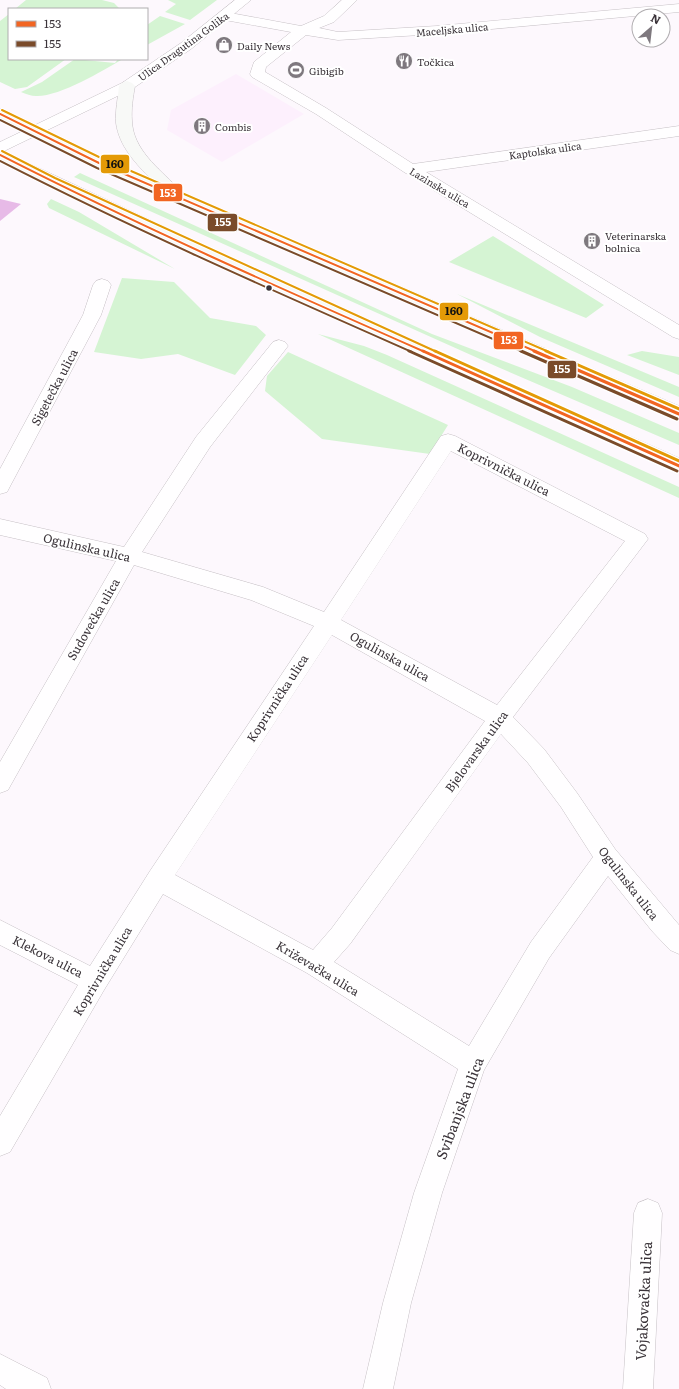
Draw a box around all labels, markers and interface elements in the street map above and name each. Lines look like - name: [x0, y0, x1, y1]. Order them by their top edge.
- street label: Ulica Dragutina Golika: [134, 7, 232, 84]
- legend: [8, 8, 148, 60]
- north arrow: [631, 8, 671, 48]
- text: N: [648, 9, 664, 28]
- text: 153: [44, 14, 61, 32]
- street label: Maceljska ulica: [415, 18, 489, 40]
- text: 155: [44, 34, 61, 52]
- shop icon: Daily News: [214, 35, 234, 55]
- place label: Daily News: [237, 38, 291, 53]
- restaurant icon: Točkica: [394, 51, 414, 71]
- place label: Točkica: [417, 54, 455, 69]
- sports icon: Gibigib: [286, 60, 306, 80]
- place label: Gibigib: [309, 63, 344, 78]
- building icon: Combis: [192, 116, 212, 136]
- place label: Combis: [215, 119, 252, 134]
- street label: Kaptolska ulica: [508, 137, 583, 163]
- line badge: 160: [100, 154, 130, 174]
- text: 160: [106, 155, 124, 171]
- street label: Lazinska ulica: [407, 163, 473, 211]
- line badge: 153: [153, 183, 183, 202]
- text: 153: [160, 184, 176, 200]
- line badge: 155: [207, 213, 238, 232]
- text: 155: [215, 213, 231, 229]
- place label: Veterinarska bolnica: [605, 228, 667, 255]
- building icon: Veterinarska bolnica: [582, 231, 602, 251]
- unlabelled marker: [264, 283, 274, 293]
- line badge: 160: [439, 302, 469, 321]
- text: 160: [445, 302, 463, 318]
- line badge: 153: [493, 331, 524, 350]
- text: 153: [501, 331, 517, 347]
- street label: Sigetečka ulica: [26, 345, 82, 429]
- line badge: 155: [547, 360, 577, 379]
- text: 155: [554, 360, 570, 376]
- street label: Koprivnička ulica: [455, 438, 554, 500]
- street label: Ogulinska ulica: [42, 528, 133, 566]
- street label: Sudovečka ulica: [62, 574, 124, 663]
- street label: Ogulinska ulica: [347, 627, 434, 686]
- street label: Koprivnička ulica: [242, 650, 312, 745]
- street label: Bjelovarska ulica: [440, 706, 512, 796]
- street label: Ogulinska ulica: [595, 842, 664, 924]
- street label: Koprivnička ulica: [68, 922, 136, 1019]
- street label: Klekova ulica: [10, 931, 87, 982]
- street label: Križevačka ulica: [273, 936, 363, 1000]
- street label: Svibanjska ulica: [430, 1054, 488, 1162]
- street label: Vojakovačka ulica: [630, 1240, 656, 1361]

